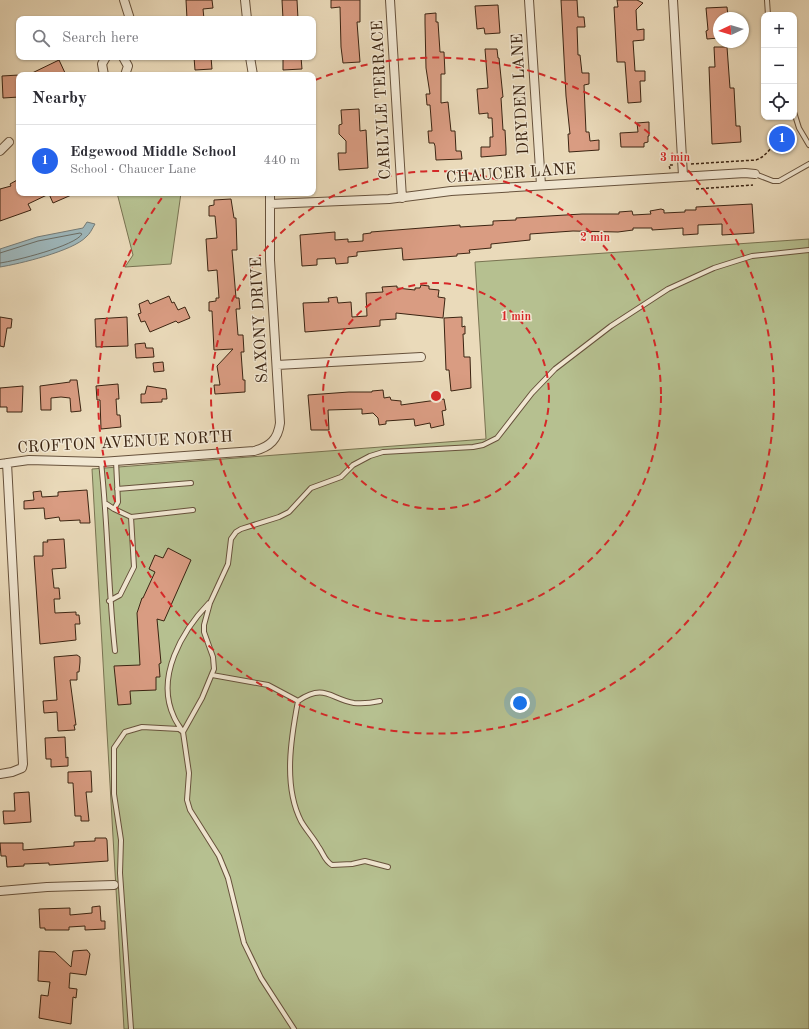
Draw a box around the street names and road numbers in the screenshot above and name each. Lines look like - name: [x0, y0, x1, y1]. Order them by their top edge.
- street label: CARLYLE TERRACE: [370, 20, 394, 180]
- street label: DRYDEN LANE: [510, 33, 532, 155]
- street label: CHAUCER LANE: [445, 161, 577, 187]
- street label: SAXONY DRIVE: [249, 256, 271, 384]
- street label: CROFTON AVENUE NORTH: [17, 429, 233, 457]

